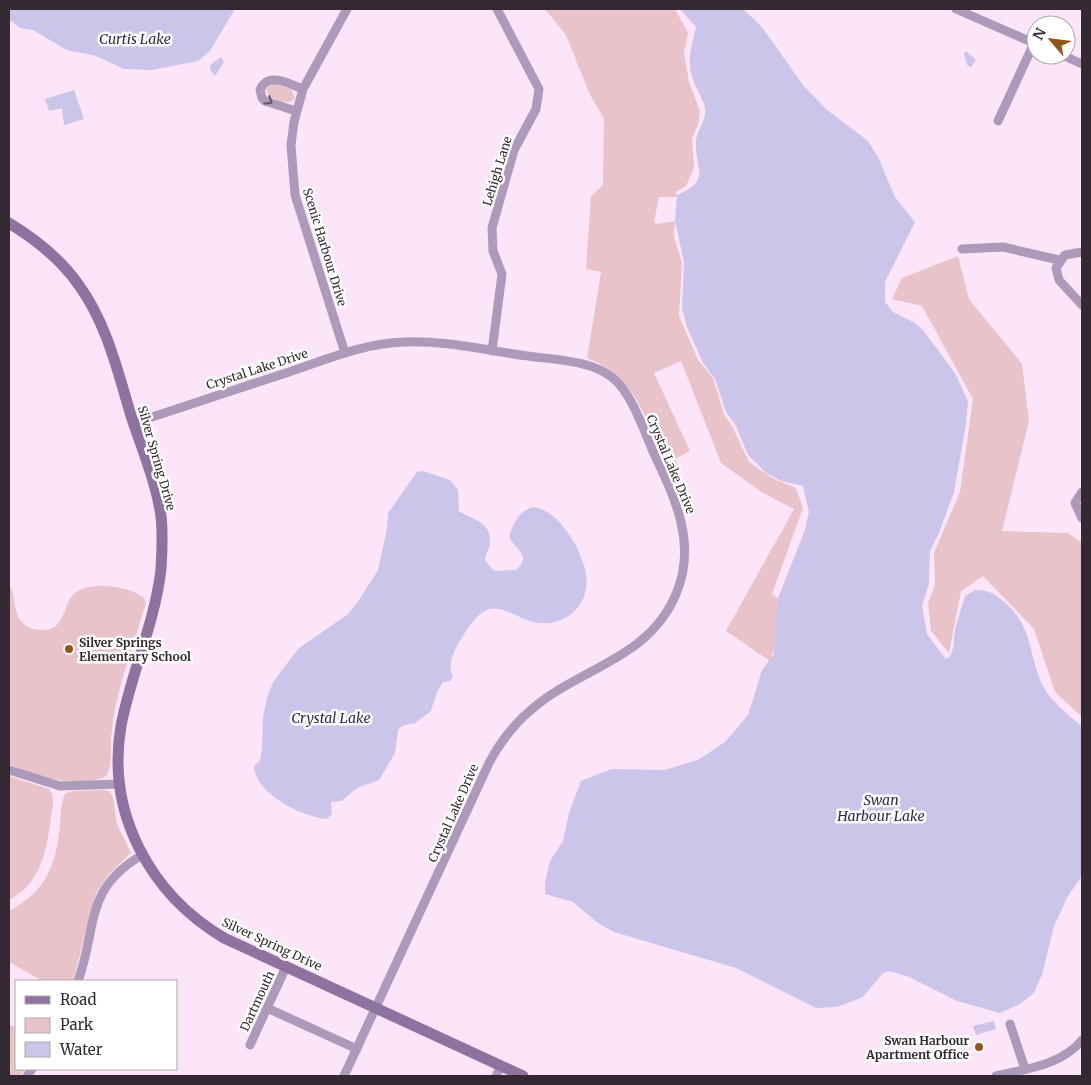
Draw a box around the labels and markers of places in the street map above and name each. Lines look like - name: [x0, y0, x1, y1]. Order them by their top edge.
- place label: Silver Springs Elementary School: [79, 635, 191, 664]
- marker: Silver Springs Elementary School: [63, 643, 75, 655]
- place label: Swan Harbour Apartment Office: [865, 1033, 970, 1062]
- marker: Swan Harbour Apartment Office: [973, 1041, 985, 1053]

